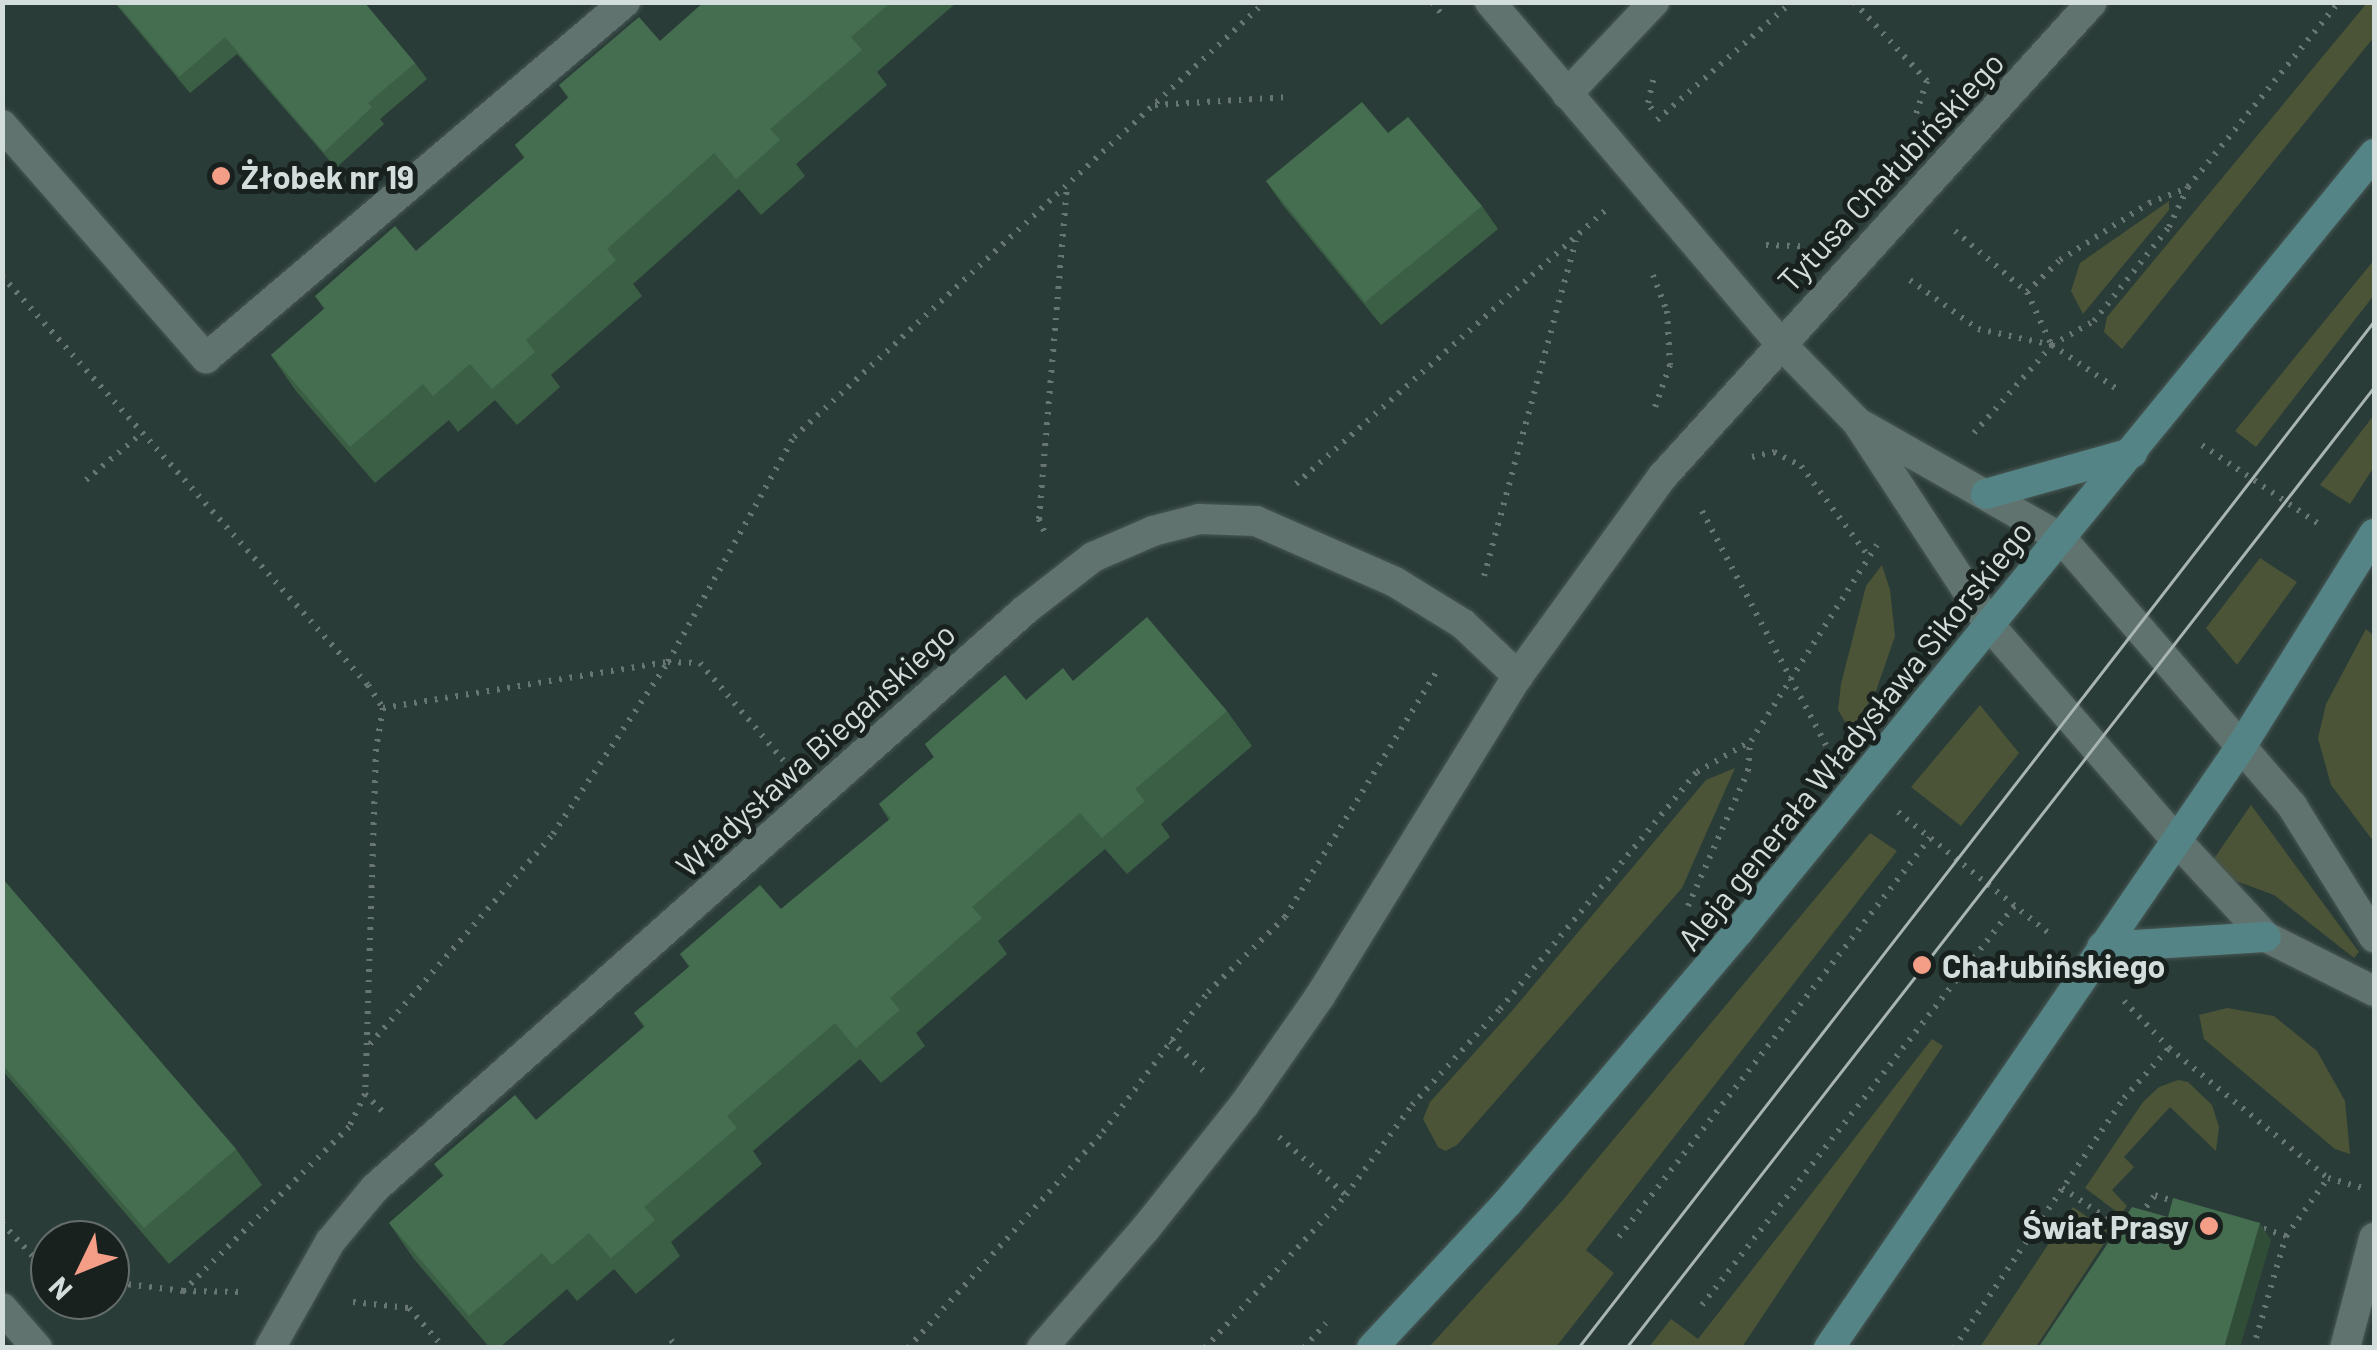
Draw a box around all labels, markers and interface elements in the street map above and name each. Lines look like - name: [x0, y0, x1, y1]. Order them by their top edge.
- street label: Tytusa Chałubińskiego: [1769, 43, 2011, 299]
- place label: Żłobek nr 19: [241, 157, 414, 195]
- marker: Żłobek nr 19: [210, 165, 232, 187]
- street label: Aleja generała Władysława Sikorskiego: [1669, 513, 2039, 957]
- street label: Władysława Biegańskiego: [668, 614, 962, 884]
- place label: Chałubińskiego: [1942, 946, 2165, 984]
- marker: Chałubińskiego: [1911, 954, 1933, 976]
- place label: Świat Prasy: [2023, 1207, 2189, 1245]
- marker: Świat Prasy: [2198, 1215, 2220, 1237]
- north arrow: [30, 1220, 130, 1320]
- text: N: [41, 1271, 78, 1308]

